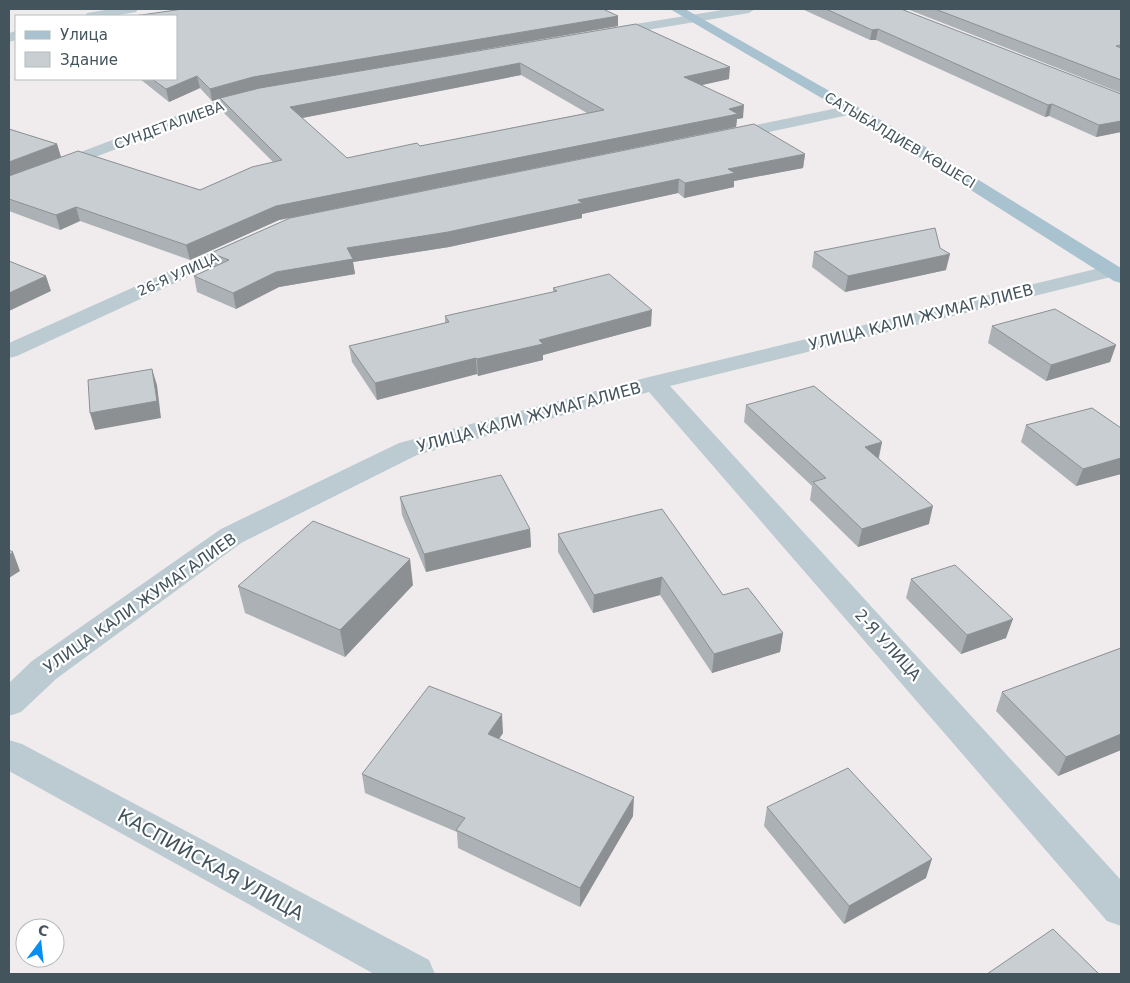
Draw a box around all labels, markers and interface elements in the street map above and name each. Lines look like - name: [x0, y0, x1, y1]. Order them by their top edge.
- legend: [15, 15, 178, 80]
- text: Улица: [60, 26, 108, 44]
- text: Здание: [60, 51, 118, 69]
- street label: САТЫБАЛДИЕВ КӨШЕСІ: [822, 89, 978, 191]
- street label: СУНДЕТАЛИЕВА: [112, 98, 227, 152]
- street label: 26-Я УЛИЦА: [135, 249, 221, 299]
- street label: УЛИЦА КАЛИ ЖУМАГАЛИЕВ: [807, 280, 1035, 354]
- street label: УЛИЦА КАЛИ ЖУМАГАЛИЕВ: [415, 378, 643, 456]
- street label: УЛИЦА КАЛИ ЖУМАГАЛИЕВ: [40, 529, 240, 677]
- street label: 2-Я УЛИЦА: [851, 605, 925, 685]
- street label: КАСПИЙСКАЯ УЛИЦА: [114, 804, 308, 924]
- north arrow: [15, 918, 65, 968]
- text: С: [36, 921, 50, 940]

